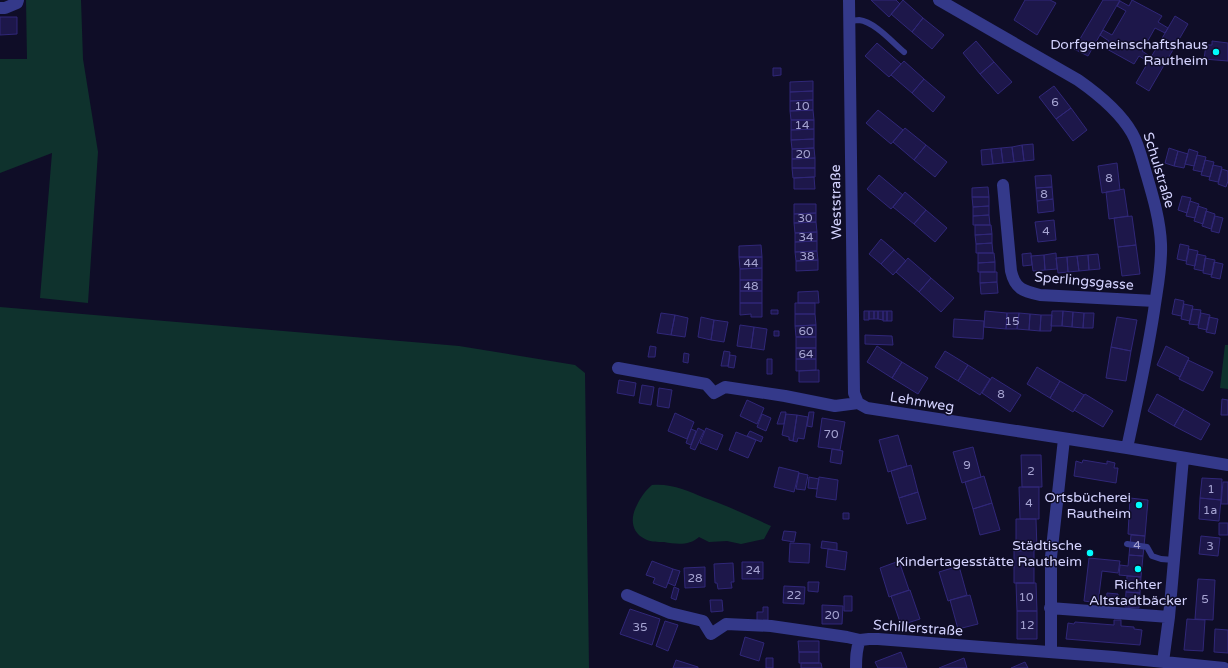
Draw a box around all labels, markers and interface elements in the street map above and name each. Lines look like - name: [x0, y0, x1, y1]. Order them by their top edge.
- place label: Dorfgemeinschaftshaus Rautheim: [1050, 36, 1208, 69]
- marker: Dorfgemeinschaftshaus Rautheim: [1211, 47, 1221, 57]
- house number: 6: [1051, 95, 1059, 109]
- house number: 10: [794, 99, 810, 113]
- house number: 14: [794, 118, 810, 132]
- street label: Schulstraße: [1139, 130, 1179, 210]
- house number: 20: [795, 147, 811, 161]
- street label: Weststraße: [827, 164, 845, 240]
- house number: 8: [1105, 171, 1113, 185]
- house number: 8: [1040, 187, 1048, 201]
- house number: 30: [797, 211, 813, 225]
- house number: 4: [1042, 224, 1050, 238]
- house number: 34: [798, 230, 814, 244]
- house number: 38: [799, 249, 815, 263]
- house number: 44: [743, 256, 759, 270]
- street label: Sperlingsgasse: [1034, 268, 1135, 294]
- house number: 48: [743, 279, 759, 293]
- house number: 15: [1004, 314, 1020, 328]
- house number: 60: [798, 324, 814, 338]
- house number: 64: [798, 347, 814, 361]
- house number: 8: [997, 387, 1005, 401]
- street label: Lehmweg: [889, 389, 955, 415]
- house number: 70: [823, 427, 839, 441]
- house number: 9: [963, 458, 971, 472]
- house number: 2: [1027, 464, 1035, 478]
- house number: 1: [1207, 482, 1215, 496]
- place label: Ortsbücherei Rautheim: [1044, 489, 1131, 522]
- house number: 4: [1025, 496, 1033, 510]
- marker: Ortsbücherei Rautheim: [1134, 500, 1144, 510]
- house number: 1a: [1203, 503, 1217, 517]
- place label: Städtische Kindertagesstätte Rautheim: [895, 537, 1082, 570]
- house number: 4: [1133, 538, 1141, 552]
- house number: 3: [1206, 539, 1214, 553]
- marker: Städtische Kindertagesstätte Rautheim: [1085, 548, 1095, 558]
- house number: 24: [745, 563, 761, 577]
- marker: Richter Altstadtbäcker: [1133, 564, 1143, 574]
- house number: 28: [687, 571, 703, 585]
- place label: Richter Altstadtbäcker: [1089, 576, 1188, 609]
- house number: 22: [786, 588, 802, 602]
- house number: 10: [1018, 590, 1034, 604]
- house number: 5: [1201, 592, 1209, 606]
- house number: 20: [824, 608, 840, 622]
- street label: Schillerstraße: [872, 616, 964, 640]
- house number: 12: [1019, 618, 1035, 632]
- house number: 35: [632, 620, 648, 634]

